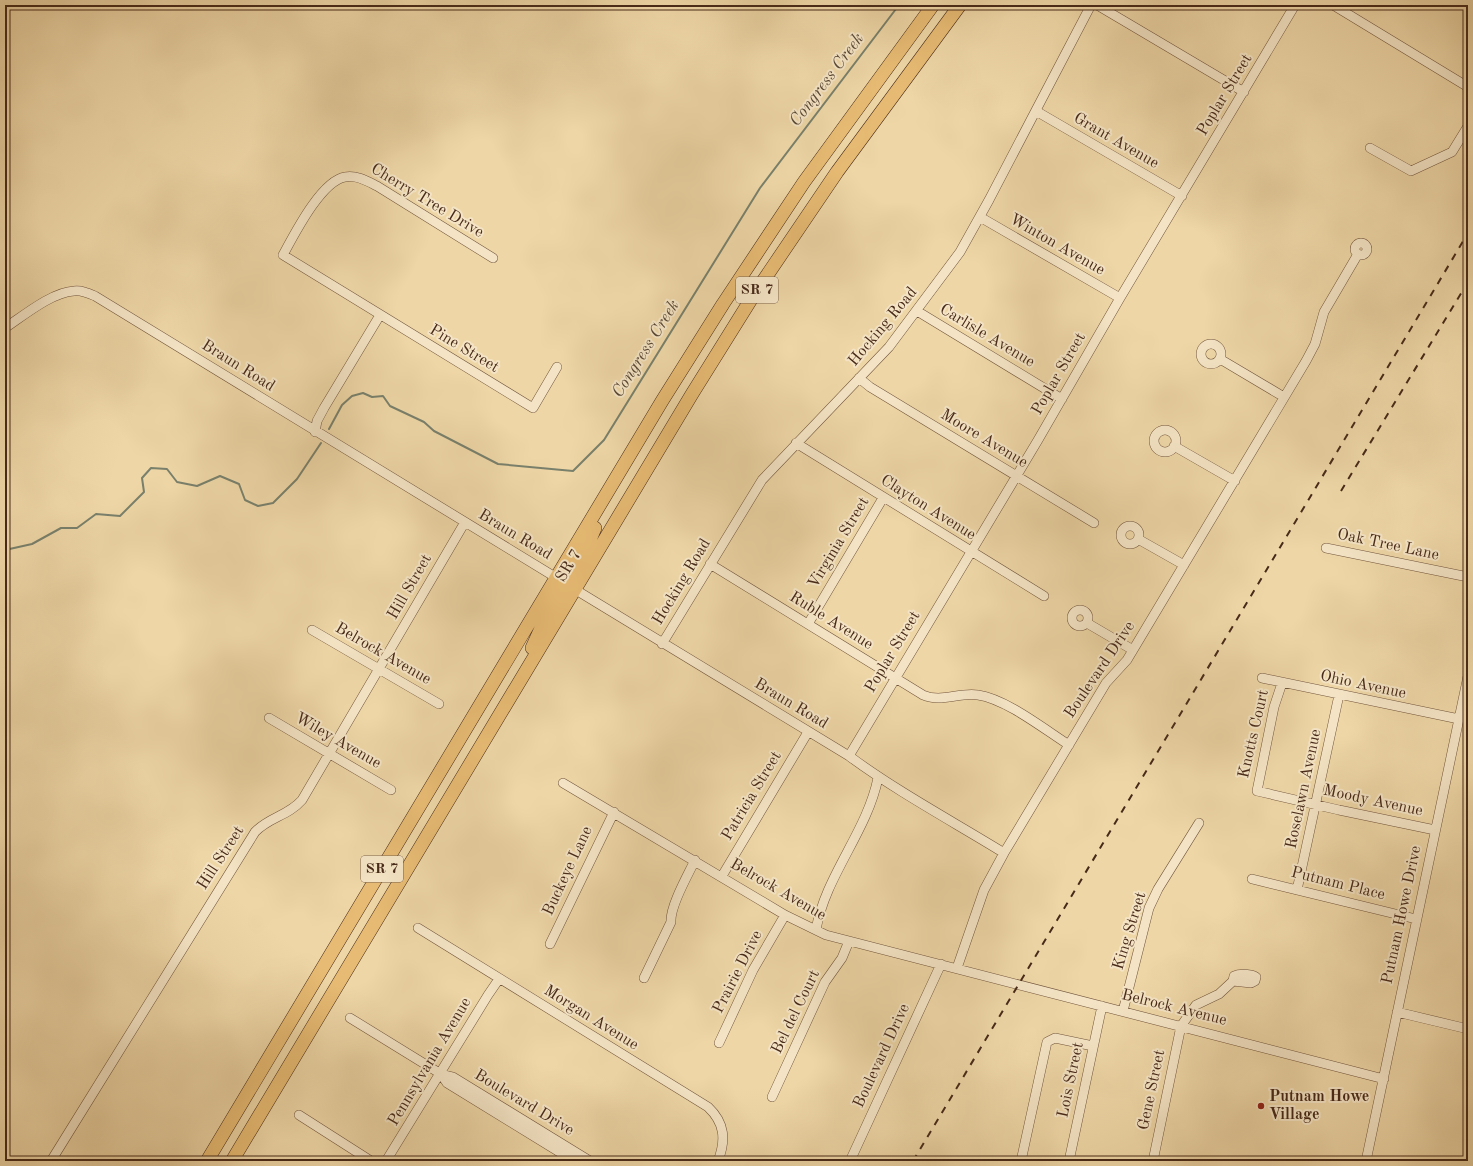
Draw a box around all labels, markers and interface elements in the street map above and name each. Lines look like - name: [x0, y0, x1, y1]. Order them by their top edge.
- water label: Congress Creek: [787, 30, 867, 130]
- street label: Poplar Street: [1194, 51, 1256, 139]
- street label: Grant Avenue: [1071, 110, 1161, 172]
- street label: Cherry Tree Drive: [368, 161, 486, 241]
- street label: Winton Avenue: [1007, 211, 1107, 279]
- road number: SR 7: [736, 277, 778, 303]
- street label: Hocking Road: [846, 284, 920, 370]
- water label: Congress Creek: [609, 297, 683, 401]
- street label: Carlisle Avenue: [937, 301, 1037, 371]
- street label: Pine Street: [426, 322, 502, 376]
- street label: Poplar Street: [1029, 330, 1089, 418]
- street label: Braun Road: [199, 337, 277, 395]
- street label: Moore Avenue: [938, 407, 1030, 471]
- street label: Clayton Avenue: [878, 472, 978, 544]
- street label: Virginia Street: [806, 494, 873, 591]
- street label: Braun Road: [475, 507, 555, 563]
- street label: Oak Tree Lane: [1336, 526, 1440, 564]
- street label: Hocking Road: [650, 536, 714, 628]
- street label: SR 7: [553, 547, 585, 585]
- street label: Hill Street: [385, 551, 435, 622]
- street label: Ruble Avenue: [786, 589, 876, 653]
- street label: Poplar Street: [862, 608, 924, 696]
- street label: Boulevard Drive: [1062, 619, 1138, 721]
- street label: Belrock Avenue: [332, 620, 434, 688]
- street label: Ohio Avenue: [1319, 668, 1407, 702]
- street label: Braun Road: [751, 676, 831, 732]
- street label: Knotts Court: [1236, 688, 1272, 780]
- street label: Wiley Avenue: [292, 710, 384, 772]
- street label: Roselawn Avenue: [1284, 728, 1324, 850]
- street label: Patricia Street: [719, 748, 785, 843]
- street label: Moody Avenue: [1322, 783, 1424, 819]
- street label: Hill Street: [195, 823, 248, 893]
- street label: Buckeye Lane: [540, 824, 596, 918]
- street label: Putnam Howe Drive: [1380, 844, 1424, 986]
- road number: SR 7: [361, 856, 403, 882]
- street label: Belrock Avenue: [727, 856, 829, 924]
- street label: Putnam Place: [1289, 865, 1387, 903]
- street label: King Street: [1111, 890, 1150, 972]
- street label: Prairie Drive: [710, 928, 766, 1016]
- street label: Bel del Court: [769, 967, 823, 1056]
- street label: Morgan Avenue: [541, 982, 641, 1054]
- street label: Belrock Avenue: [1120, 987, 1228, 1029]
- street label: Pennsylvania Avenue: [385, 995, 475, 1129]
- street label: Boulevard Drive: [851, 1001, 913, 1111]
- street label: Lois Street: [1055, 1040, 1087, 1119]
- street label: Gene Street: [1136, 1048, 1168, 1132]
- street label: Boulevard Drive: [471, 1067, 577, 1139]
- place label: Putnam Howe Village: [1269, 1089, 1369, 1123]
- marker: Putnam Howe Village: [1256, 1101, 1266, 1111]

